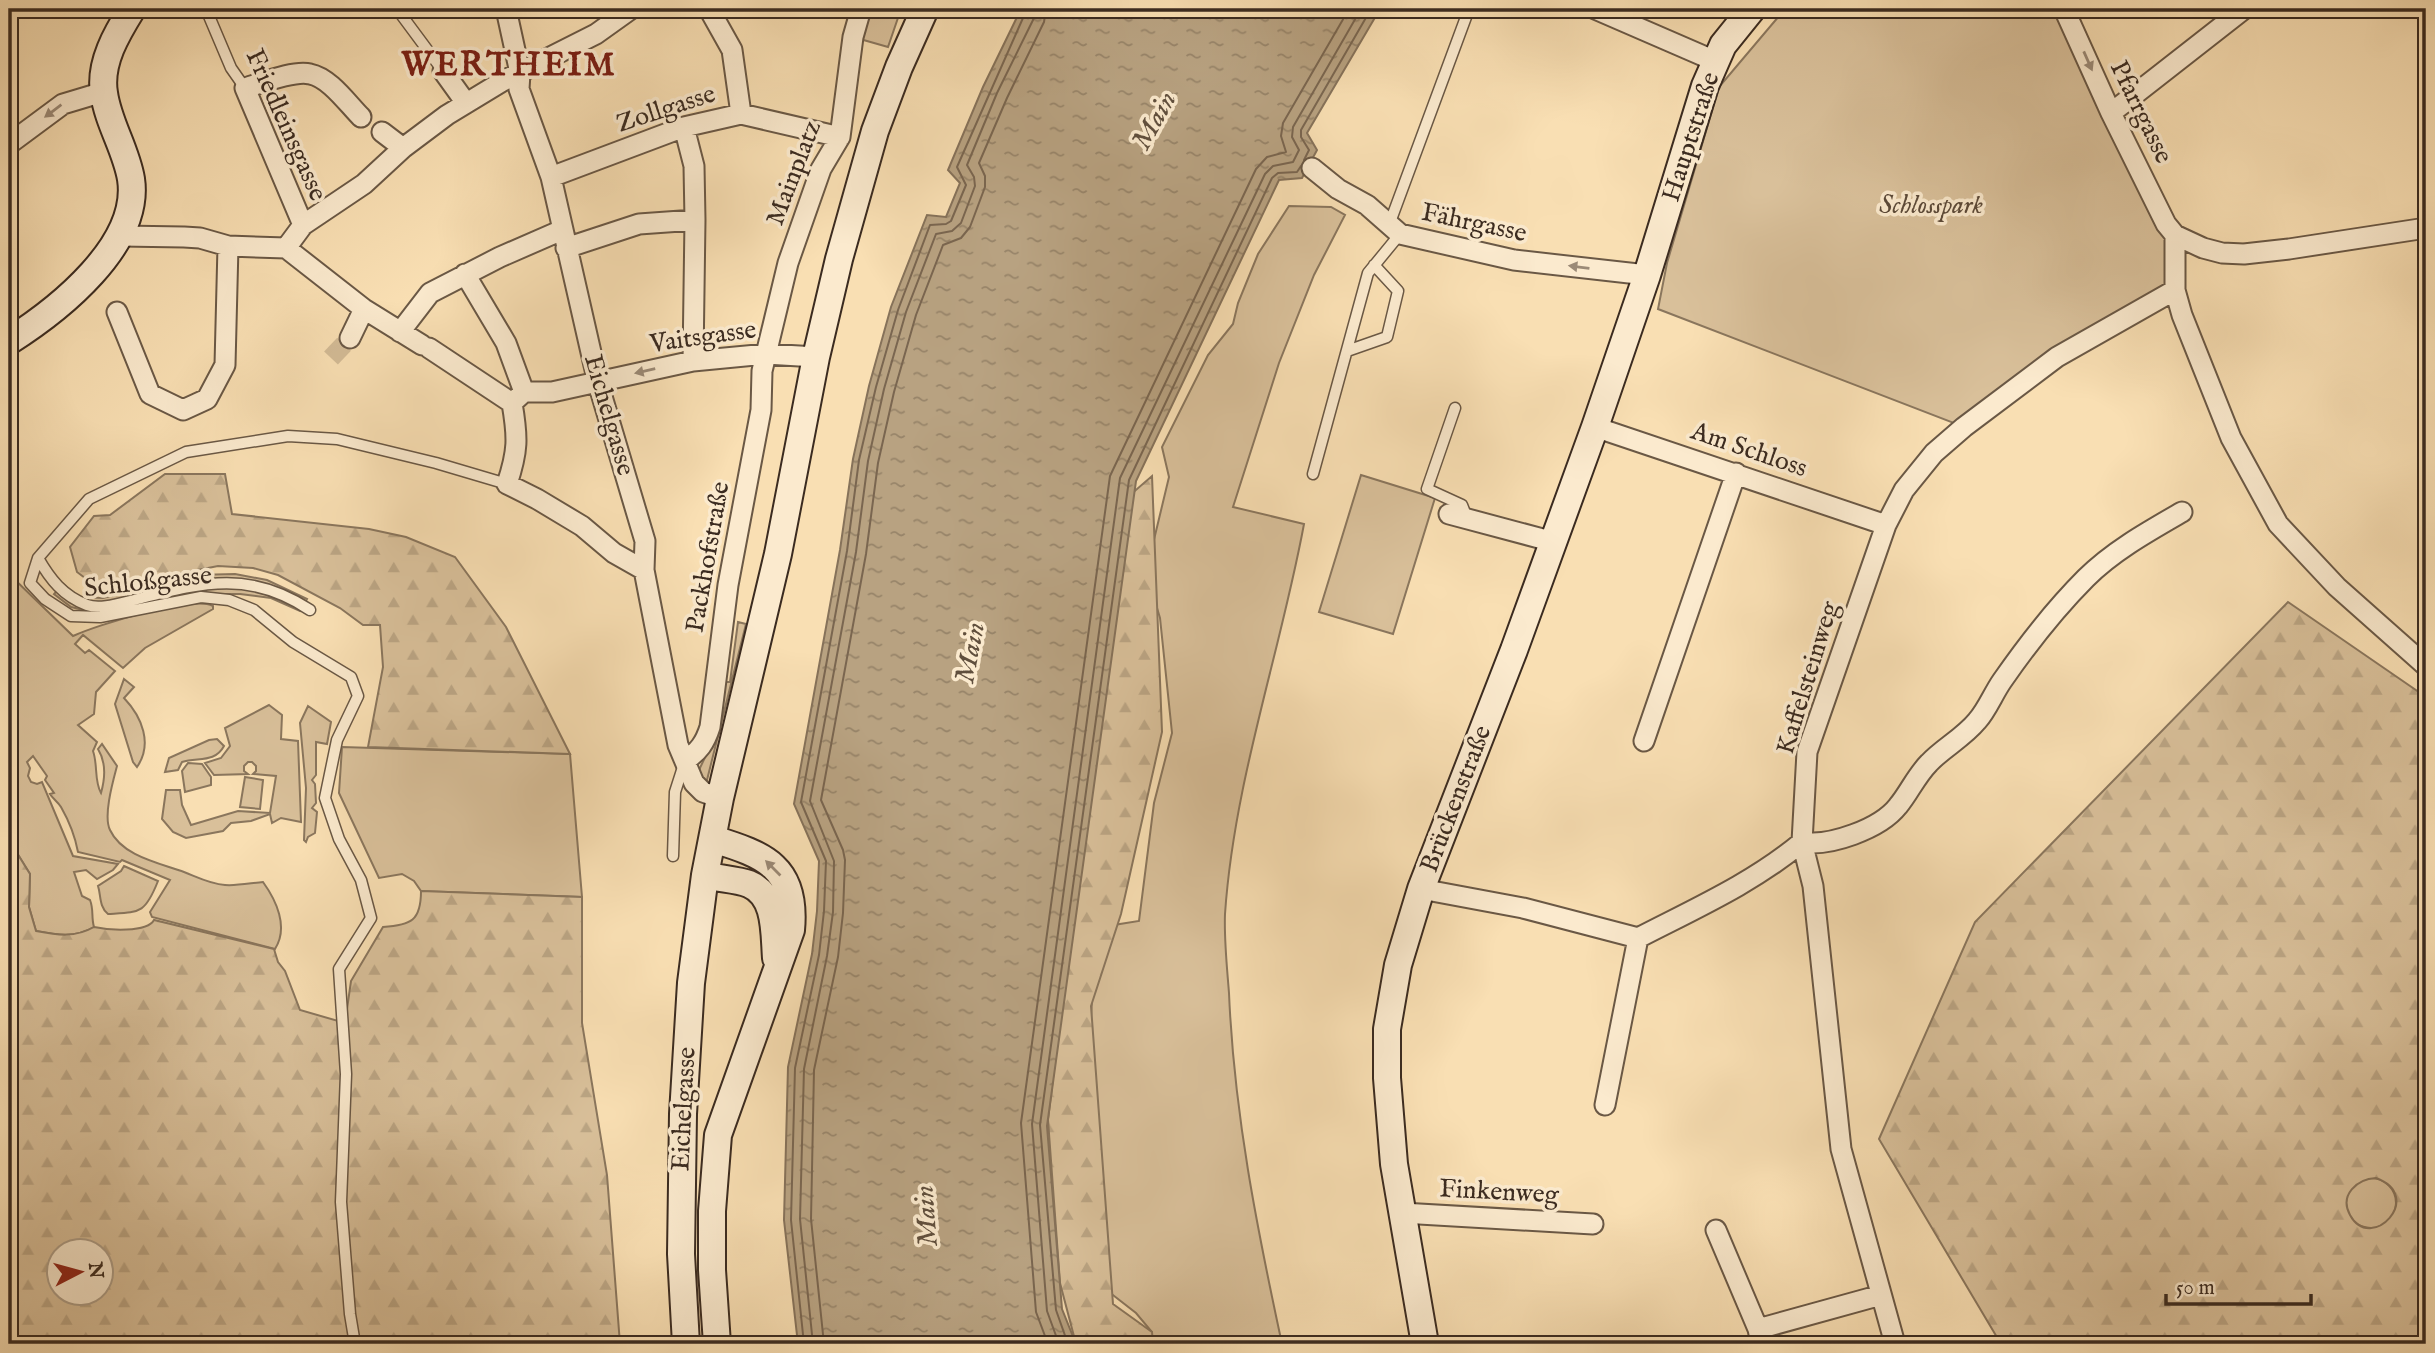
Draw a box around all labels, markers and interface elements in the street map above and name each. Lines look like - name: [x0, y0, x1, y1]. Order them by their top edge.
- street label: Friedleinsgasse: [238, 44, 334, 206]
- district label: WERTHEIM: [400, 45, 617, 87]
- one-way arrow: [2082, 51, 2094, 71]
- street label: Pfarrgasse: [2102, 55, 2180, 169]
- street label: Hauptstraße: [1655, 68, 1727, 206]
- street label: Zollgasse: [612, 78, 720, 140]
- water label: Main: [1125, 85, 1185, 157]
- one-way arrow: [44, 104, 62, 119]
- street label: Mainplatz: [759, 116, 829, 230]
- park label: Schlosspark: [1879, 189, 1983, 222]
- street label: Fährgasse: [1418, 196, 1530, 250]
- one-way arrow: [1568, 261, 1590, 272]
- street label: Vaitsgasse: [647, 313, 758, 361]
- street label: Eichelgasse: [576, 351, 642, 479]
- one-way arrow: [634, 366, 656, 377]
- street label: Am Schloss: [1686, 414, 1812, 485]
- street label: Packhofstraße: [679, 479, 737, 635]
- street label: Schloßgasse: [82, 559, 214, 605]
- street label: Kaffelsteinweg: [1769, 597, 1847, 758]
- water label: Main: [948, 619, 994, 687]
- street label: Brückenstraße: [1413, 721, 1499, 877]
- one-way arrow: [765, 860, 782, 876]
- street label: Eichelgasse: [664, 1046, 704, 1172]
- street label: Finkenweg: [1438, 1172, 1560, 1212]
- water label: Main: [907, 1184, 947, 1248]
- north arrow: [46, 1238, 116, 1308]
- text: N: [82, 1260, 108, 1280]
- scale bar: [2166, 1262, 2311, 1306]
- text: 50 m: [2176, 1275, 2215, 1302]

